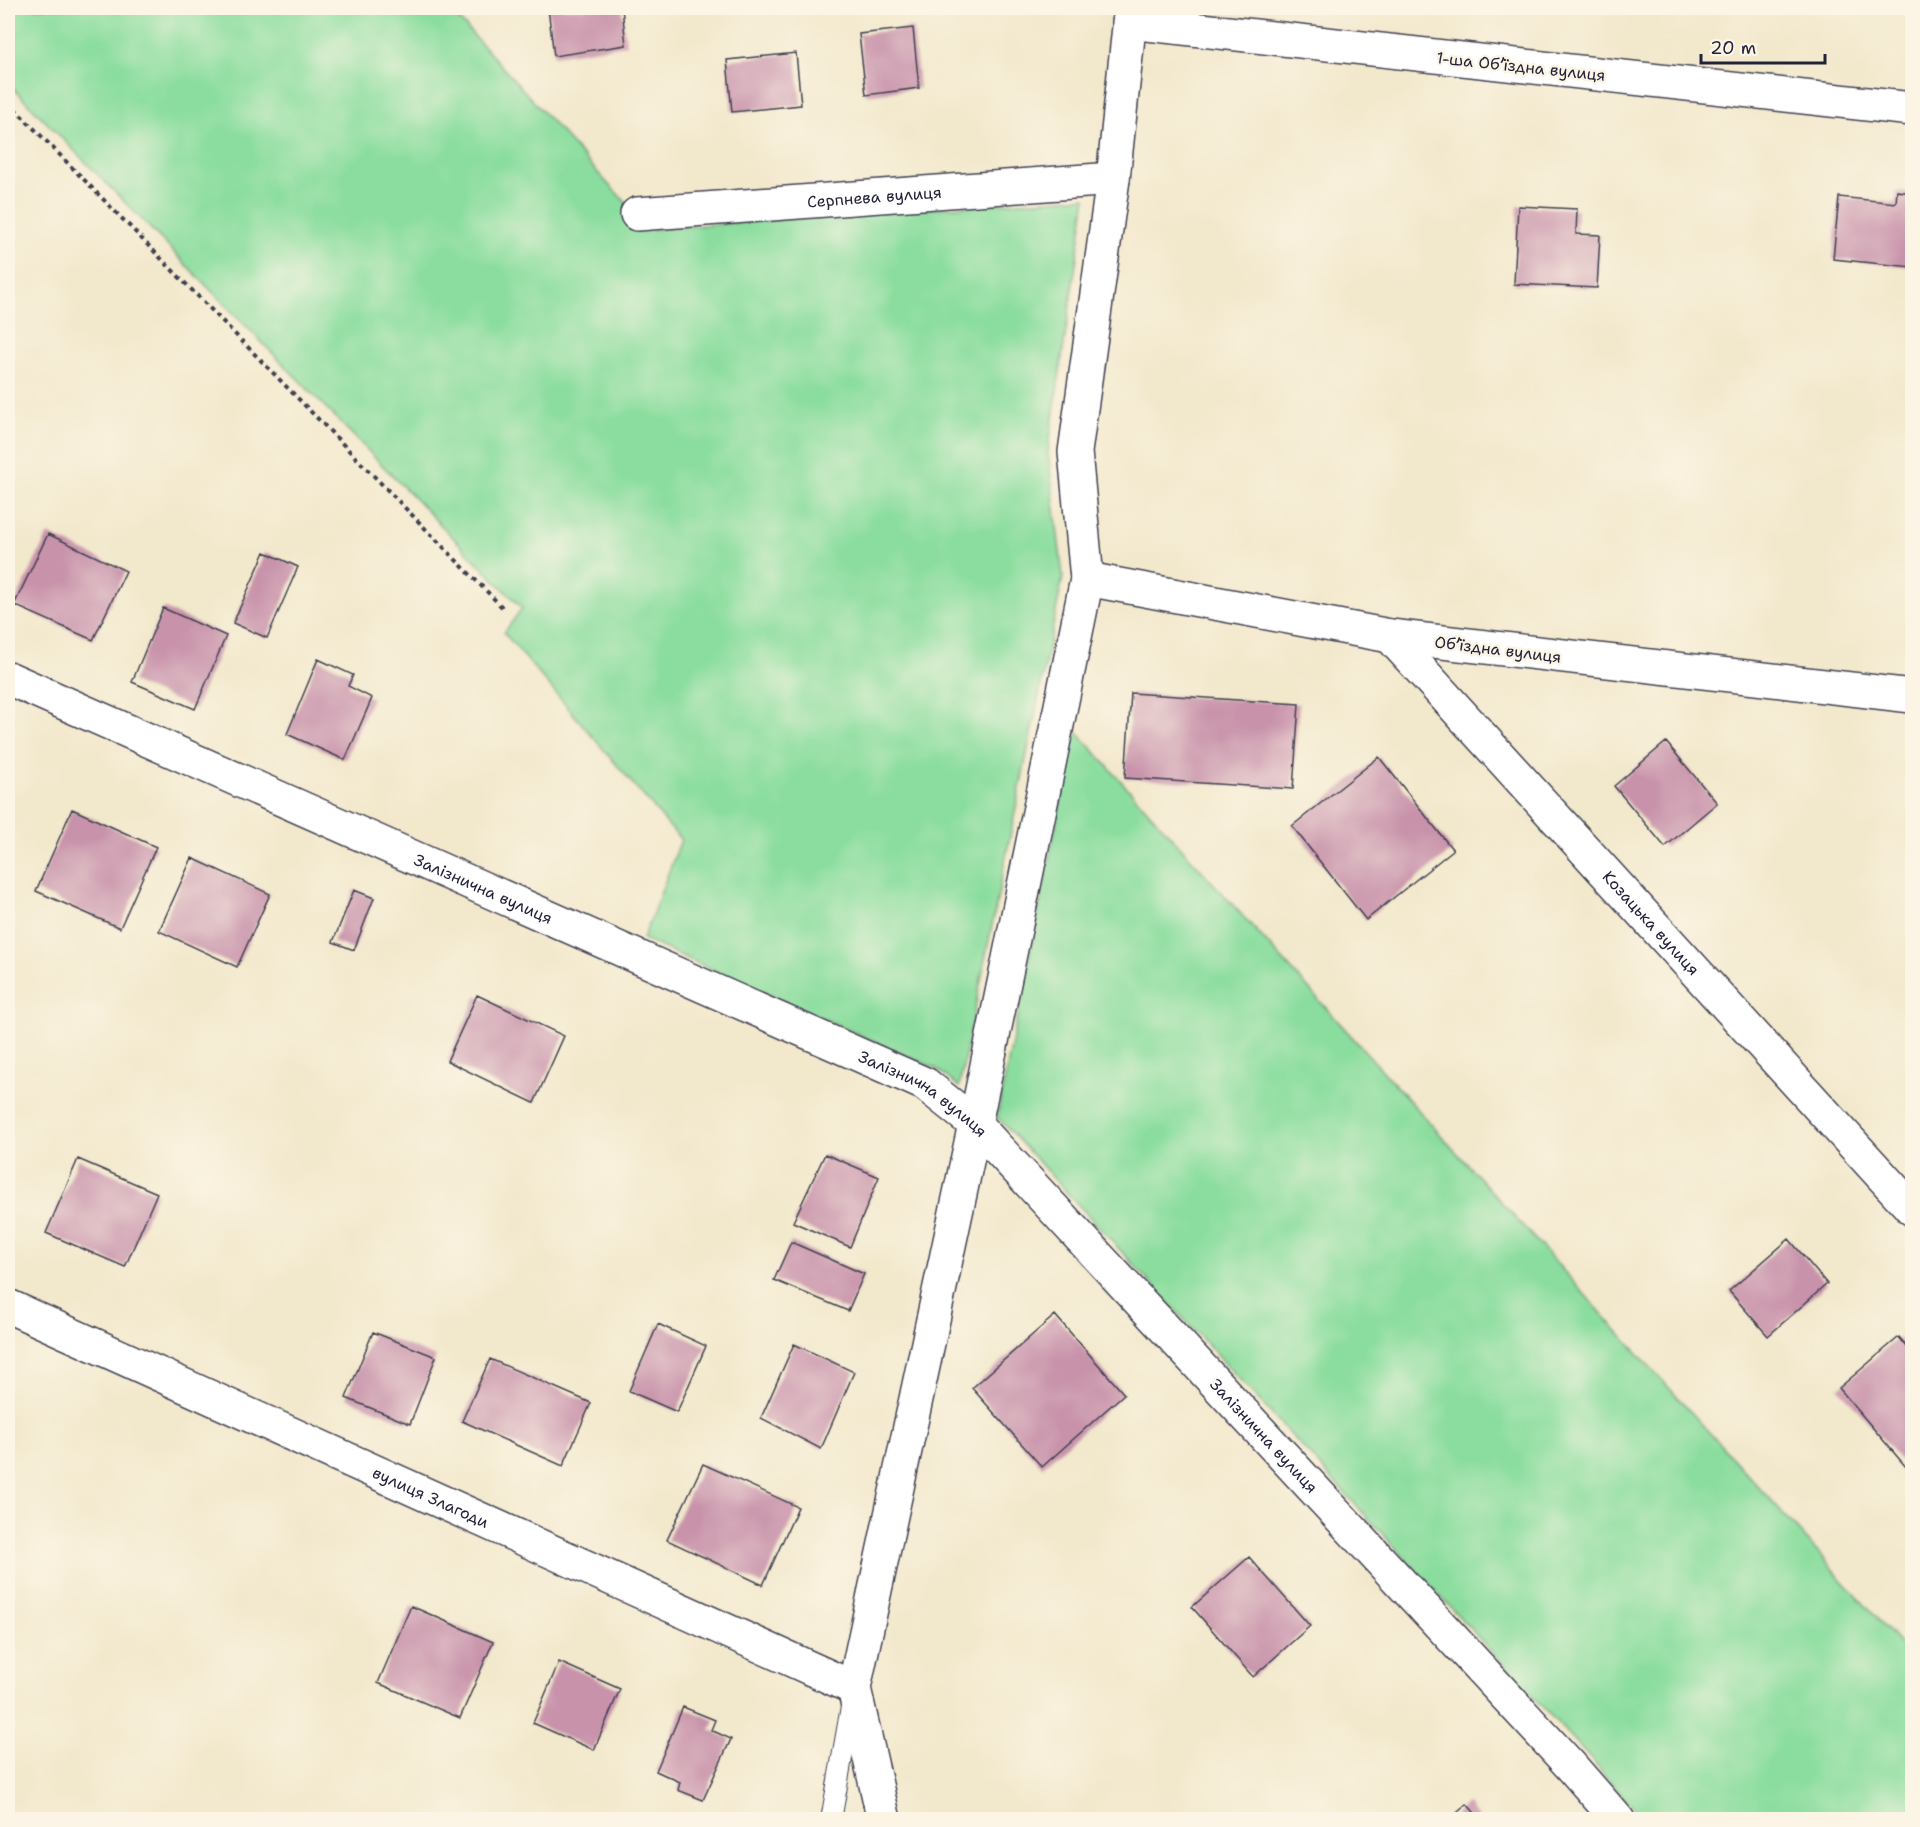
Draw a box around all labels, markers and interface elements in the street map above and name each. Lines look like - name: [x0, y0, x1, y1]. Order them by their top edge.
- scale bar: [1701, 27, 1826, 65]
- text: 20 m: [1710, 36, 1756, 60]
- street label: 1-ша Обʼїздна вулиця: [1435, 47, 1607, 86]
- street label: Серпнева вулиця: [806, 182, 942, 212]
- street label: Обʼїздна вулиця: [1433, 631, 1563, 668]
- street label: Залізнична вулиця: [411, 849, 556, 929]
- street label: Козацька вулиця: [1598, 866, 1704, 980]
- street label: Залізнична вулиця: [855, 1046, 992, 1142]
- street label: Залізнична вулиця: [1205, 1374, 1322, 1498]
- street label: вулиця Злагоди: [369, 1462, 492, 1533]

